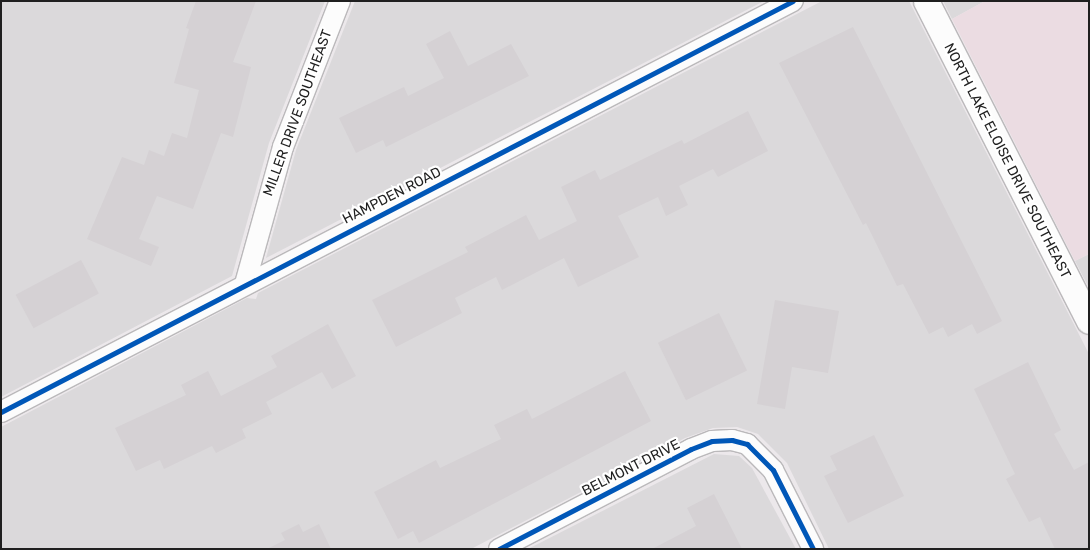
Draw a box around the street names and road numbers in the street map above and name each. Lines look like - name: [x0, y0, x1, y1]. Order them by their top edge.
- street label: MILLER DRIVE SOUTHEAST: [260, 27, 336, 199]
- street label: NORTH LAKE ELOISE DRIVE SOUTHEAST: [940, 41, 1074, 281]
- street label: HAMPDEN ROAD: [340, 164, 444, 228]
- street label: BELMONT DRIVE: [579, 436, 683, 500]

